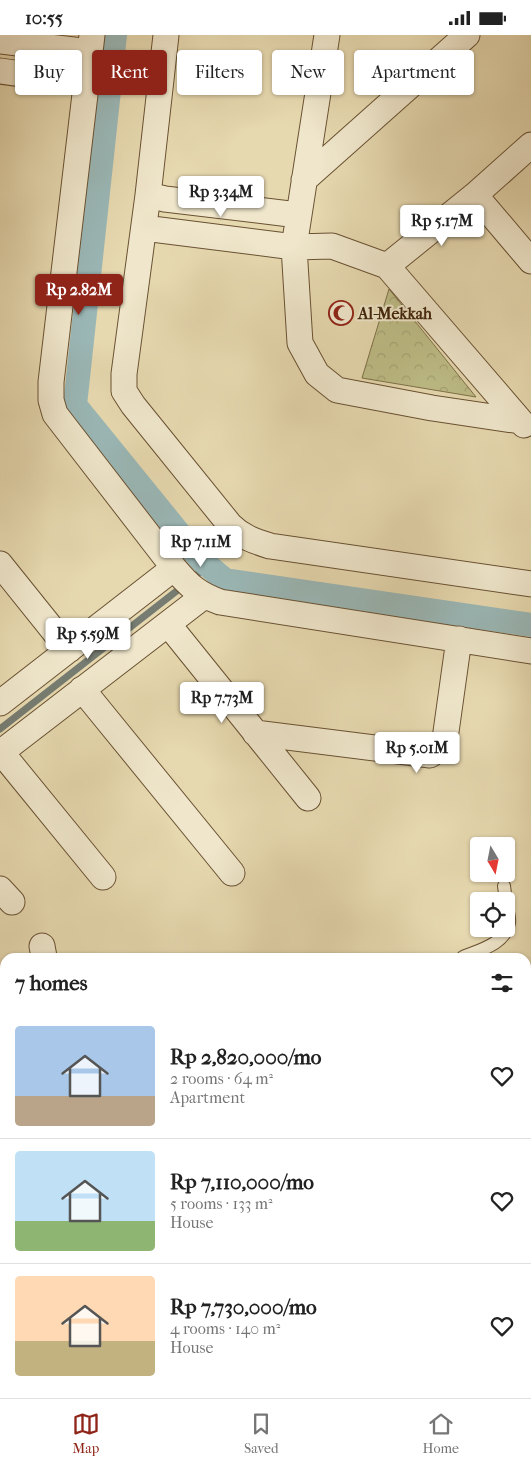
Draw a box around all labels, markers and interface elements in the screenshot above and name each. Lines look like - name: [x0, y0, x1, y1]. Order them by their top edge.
- text: 10:55: [25, 7, 63, 29]
- chip: Buy: [15, 50, 82, 95]
- chip: Rent: [92, 50, 167, 95]
- chip: Filters: [177, 50, 262, 95]
- chip: New: [272, 50, 344, 95]
- chip: Apartment: [354, 50, 474, 95]
- pin: Rp 3.34M: [169, 175, 273, 218]
- text: Rp 3.34M: [189, 182, 253, 201]
- pin: Rp 5.17M: [390, 205, 494, 247]
- text: Rp 5.17M: [411, 211, 473, 230]
- pin: Rp 2.82M: [27, 273, 131, 316]
- text: Rp 2.82M: [46, 280, 112, 299]
- mosque icon: Al-Mekkah: [328, 300, 354, 326]
- place label: Al-Mekkah: [357, 304, 433, 323]
- pin: Rp 7.11M: [149, 525, 253, 568]
- text: Rp 7.11M: [171, 532, 231, 551]
- pin: Rp 5.59M: [36, 617, 140, 660]
- text: Rp 5.59M: [57, 624, 120, 643]
- pin: Rp 7.73M: [170, 681, 274, 724]
- text: Rp 7.73M: [191, 688, 253, 707]
- pin: Rp 5.01M: [365, 731, 469, 774]
- text: Rp 5.01M: [386, 738, 448, 757]
- north arrow: [470, 837, 515, 883]
- map controls: [470, 837, 515, 937]
- button: locate: [470, 892, 515, 937]
- icon: filters: [488, 969, 516, 997]
- text: 7 homes: [15, 971, 87, 995]
- text: Rp 2,820,000/mo: [170, 1045, 321, 1069]
- icon: home: [55, 1046, 115, 1106]
- icon: heart: [488, 1062, 516, 1090]
- text: 2 rooms · 64 m²: [170, 1069, 273, 1088]
- text: Apartment: [170, 1088, 245, 1107]
- text: Rp 7,110,000/mo: [170, 1170, 314, 1194]
- icon: home: [55, 1171, 115, 1231]
- icon: heart: [488, 1187, 516, 1215]
- text: 5 rooms · 133 m²: [170, 1194, 273, 1213]
- text: House: [170, 1213, 213, 1232]
- text: Rp 7,730,000/mo: [170, 1295, 317, 1319]
- icon: home: [55, 1296, 115, 1356]
- icon: heart: [488, 1312, 516, 1340]
- text: 4 rooms · 140 m²: [170, 1319, 280, 1338]
- text: House: [170, 1338, 213, 1357]
- tab: Map: [72, 1410, 100, 1457]
- tab: Saved: [244, 1410, 279, 1457]
- tab: Home: [423, 1410, 459, 1457]

